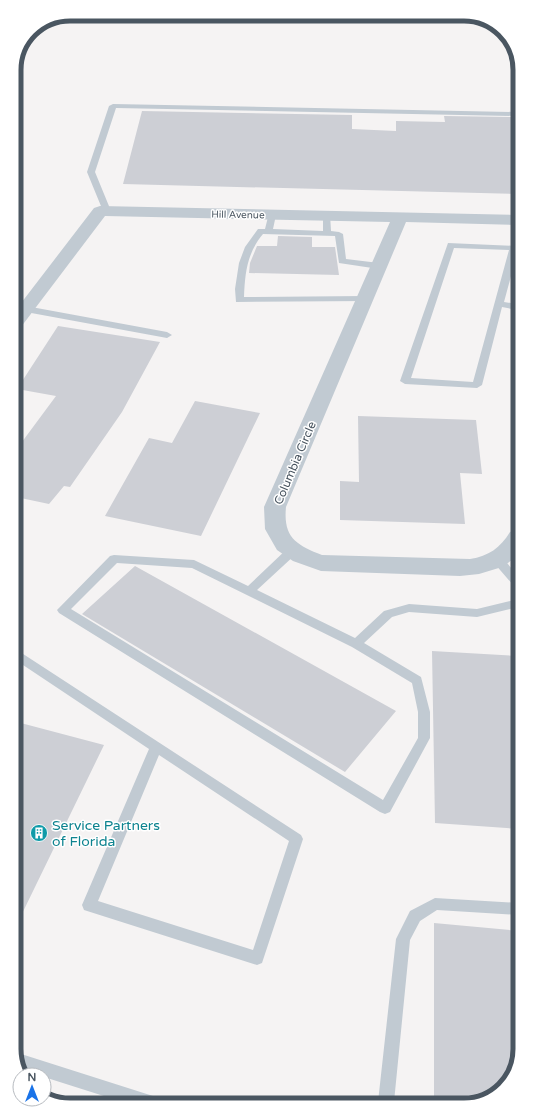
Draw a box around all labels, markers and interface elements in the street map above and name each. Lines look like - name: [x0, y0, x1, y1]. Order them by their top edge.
- street label: Hill Avenue: [211, 209, 265, 221]
- street label: Columbia Circle: [271, 419, 319, 507]
- place label: Service Partners of Florida: [52, 817, 160, 850]
- building icon: Service Partners of Florida: [29, 823, 49, 843]
- north arrow: [12, 1067, 52, 1107]
- text: N: [28, 1071, 36, 1084]

